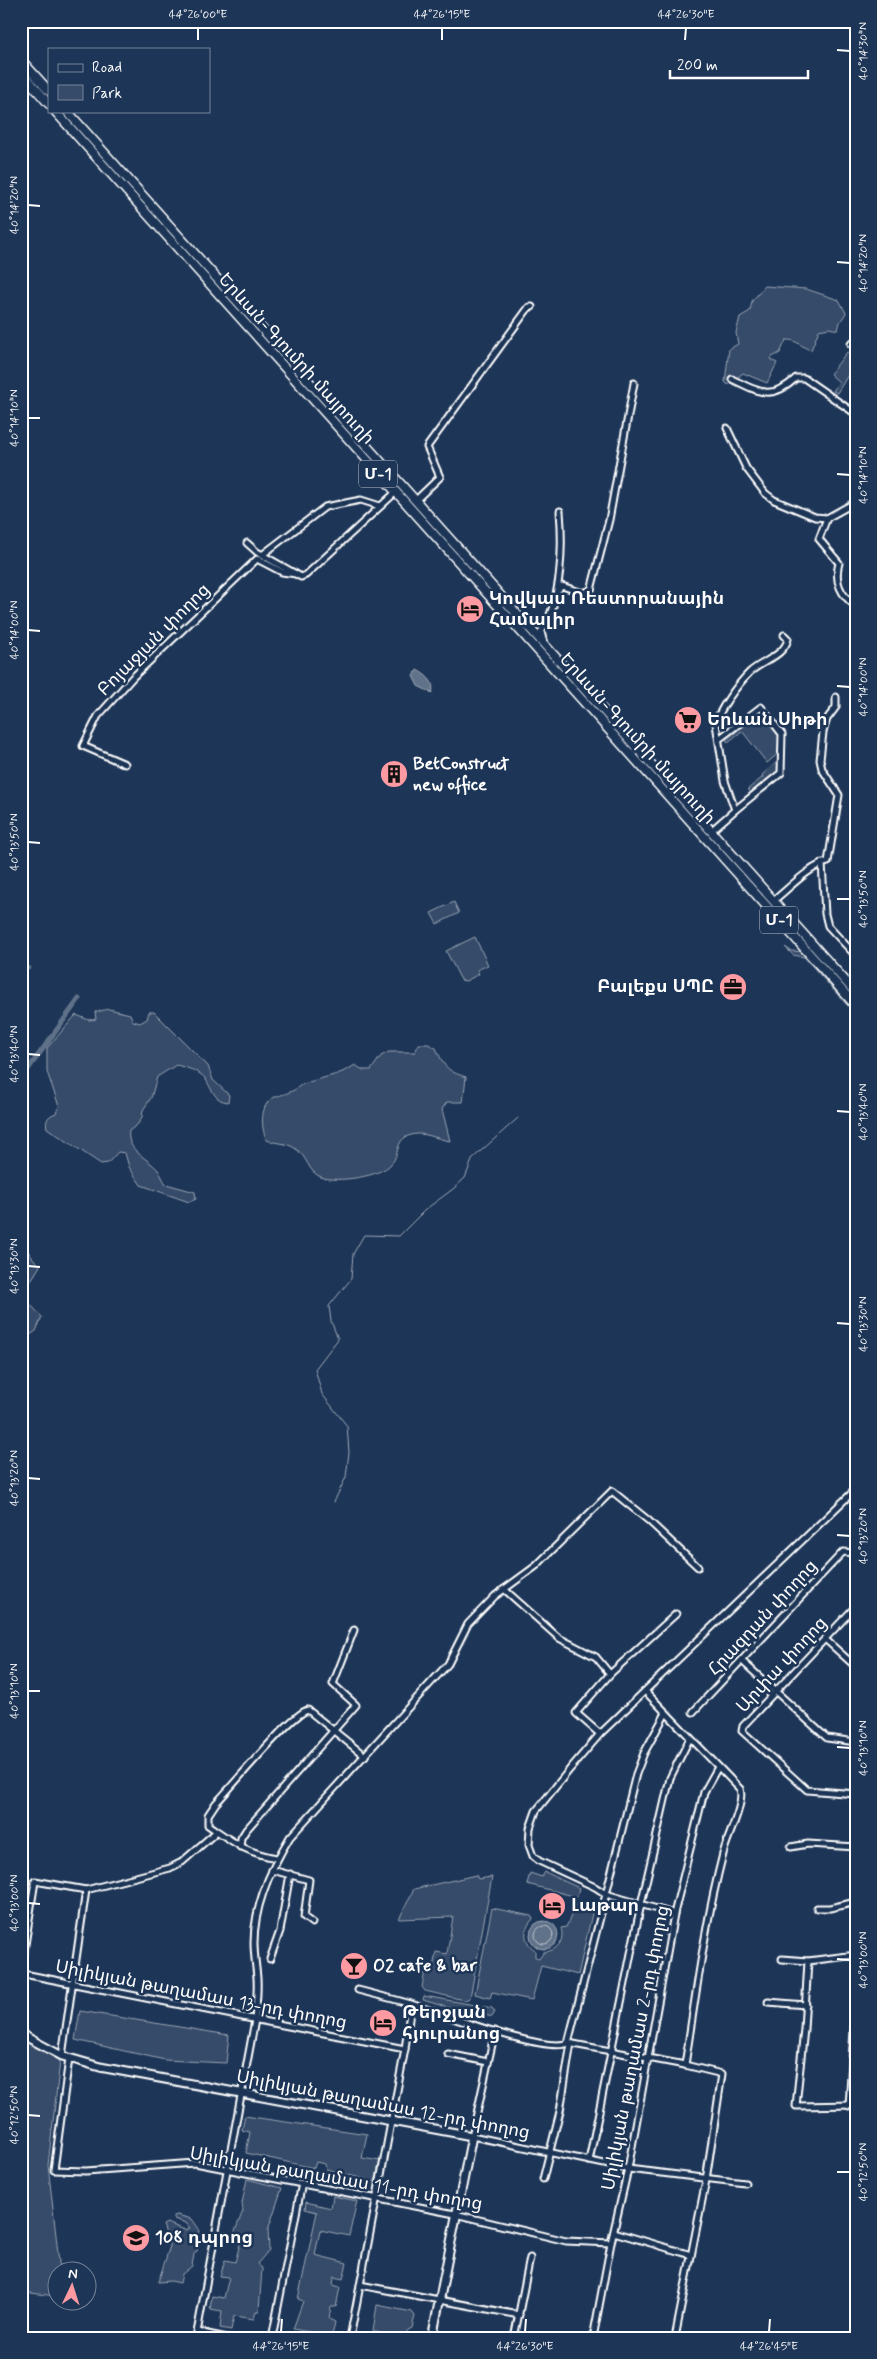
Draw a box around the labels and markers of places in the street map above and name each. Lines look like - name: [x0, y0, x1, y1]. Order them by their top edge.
- place label: Կովկաս Ռեստորանային Համալիր: [489, 587, 724, 632]
- hotel icon: Կովկաս Ռեստորանային Համալիր: [455, 594, 485, 624]
- supermarket icon: Երևան Սիթի: [673, 705, 703, 735]
- place label: Երևան Սիթի: [707, 708, 828, 732]
- place label: BetConstruct new office: [413, 752, 510, 797]
- building icon: BetConstruct new office: [379, 759, 409, 789]
- office icon: Բալեքս ՍՊԸ: [718, 972, 748, 1002]
- place label: Բալեքս ՍՊԸ: [597, 975, 714, 999]
- hotel icon: Լաթար: [537, 1891, 567, 1921]
- place label: Լաթար: [571, 1894, 639, 1918]
- bar icon: O2 cafe & bar: [339, 1951, 369, 1981]
- place label: O2 cafe & bar: [373, 1954, 478, 1978]
- place label: Թերջյան հյուրանոց: [402, 2001, 500, 2046]
- hotel icon: Թերջյան հյուրանոց: [368, 2008, 398, 2038]
- school or university icon: 108 դպրոց: [121, 2223, 151, 2253]
- place label: 108 դպրոց: [155, 2226, 253, 2250]

